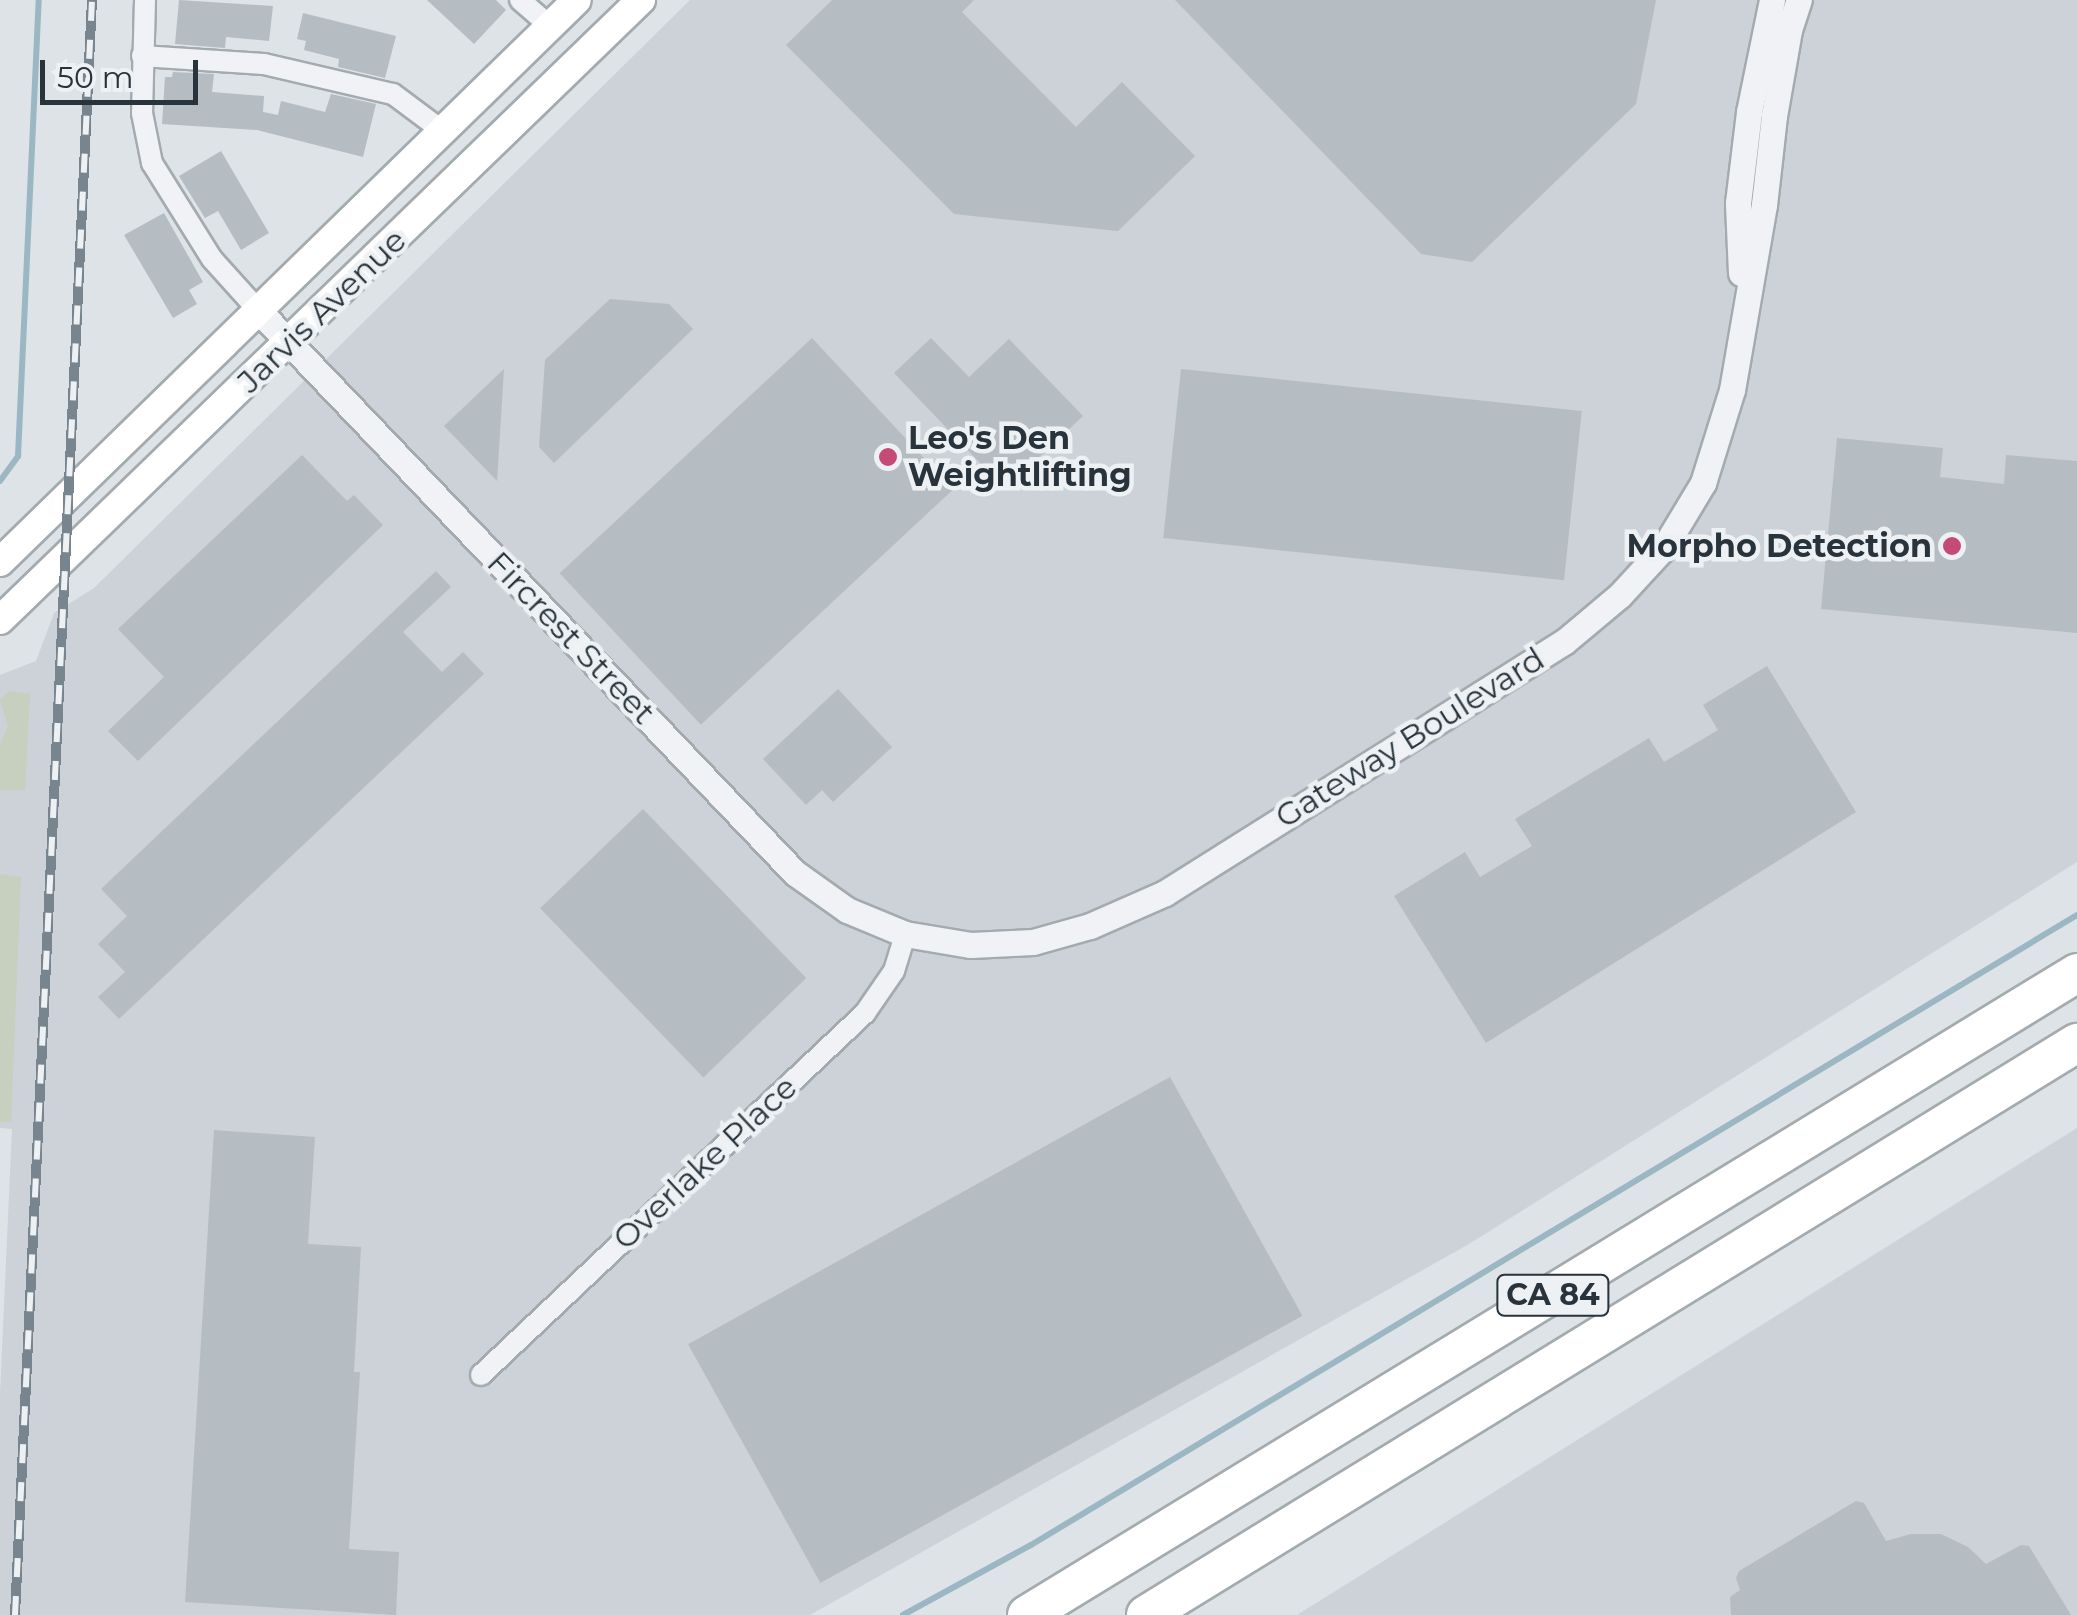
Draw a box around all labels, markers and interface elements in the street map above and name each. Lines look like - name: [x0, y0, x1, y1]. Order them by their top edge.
- scale bar: [45, 40, 202, 102]
- text: 50 m: [57, 59, 134, 96]
- street label: Jarvis Avenue: [230, 221, 414, 401]
- place label: Leo's Den Weightlifting: [908, 420, 1132, 495]
- marker: Leo's Den Weightlifting: [877, 446, 899, 468]
- place label: Morpho Detection: [1626, 527, 1932, 565]
- marker: Morpho Detection: [1941, 535, 1963, 557]
- street label: Fircrest Street: [479, 544, 663, 732]
- street label: Gateway Boulevard: [1269, 640, 1551, 836]
- street label: Overlake Place: [605, 1068, 805, 1258]
- road number: CA 84: [1496, 1270, 1610, 1320]

